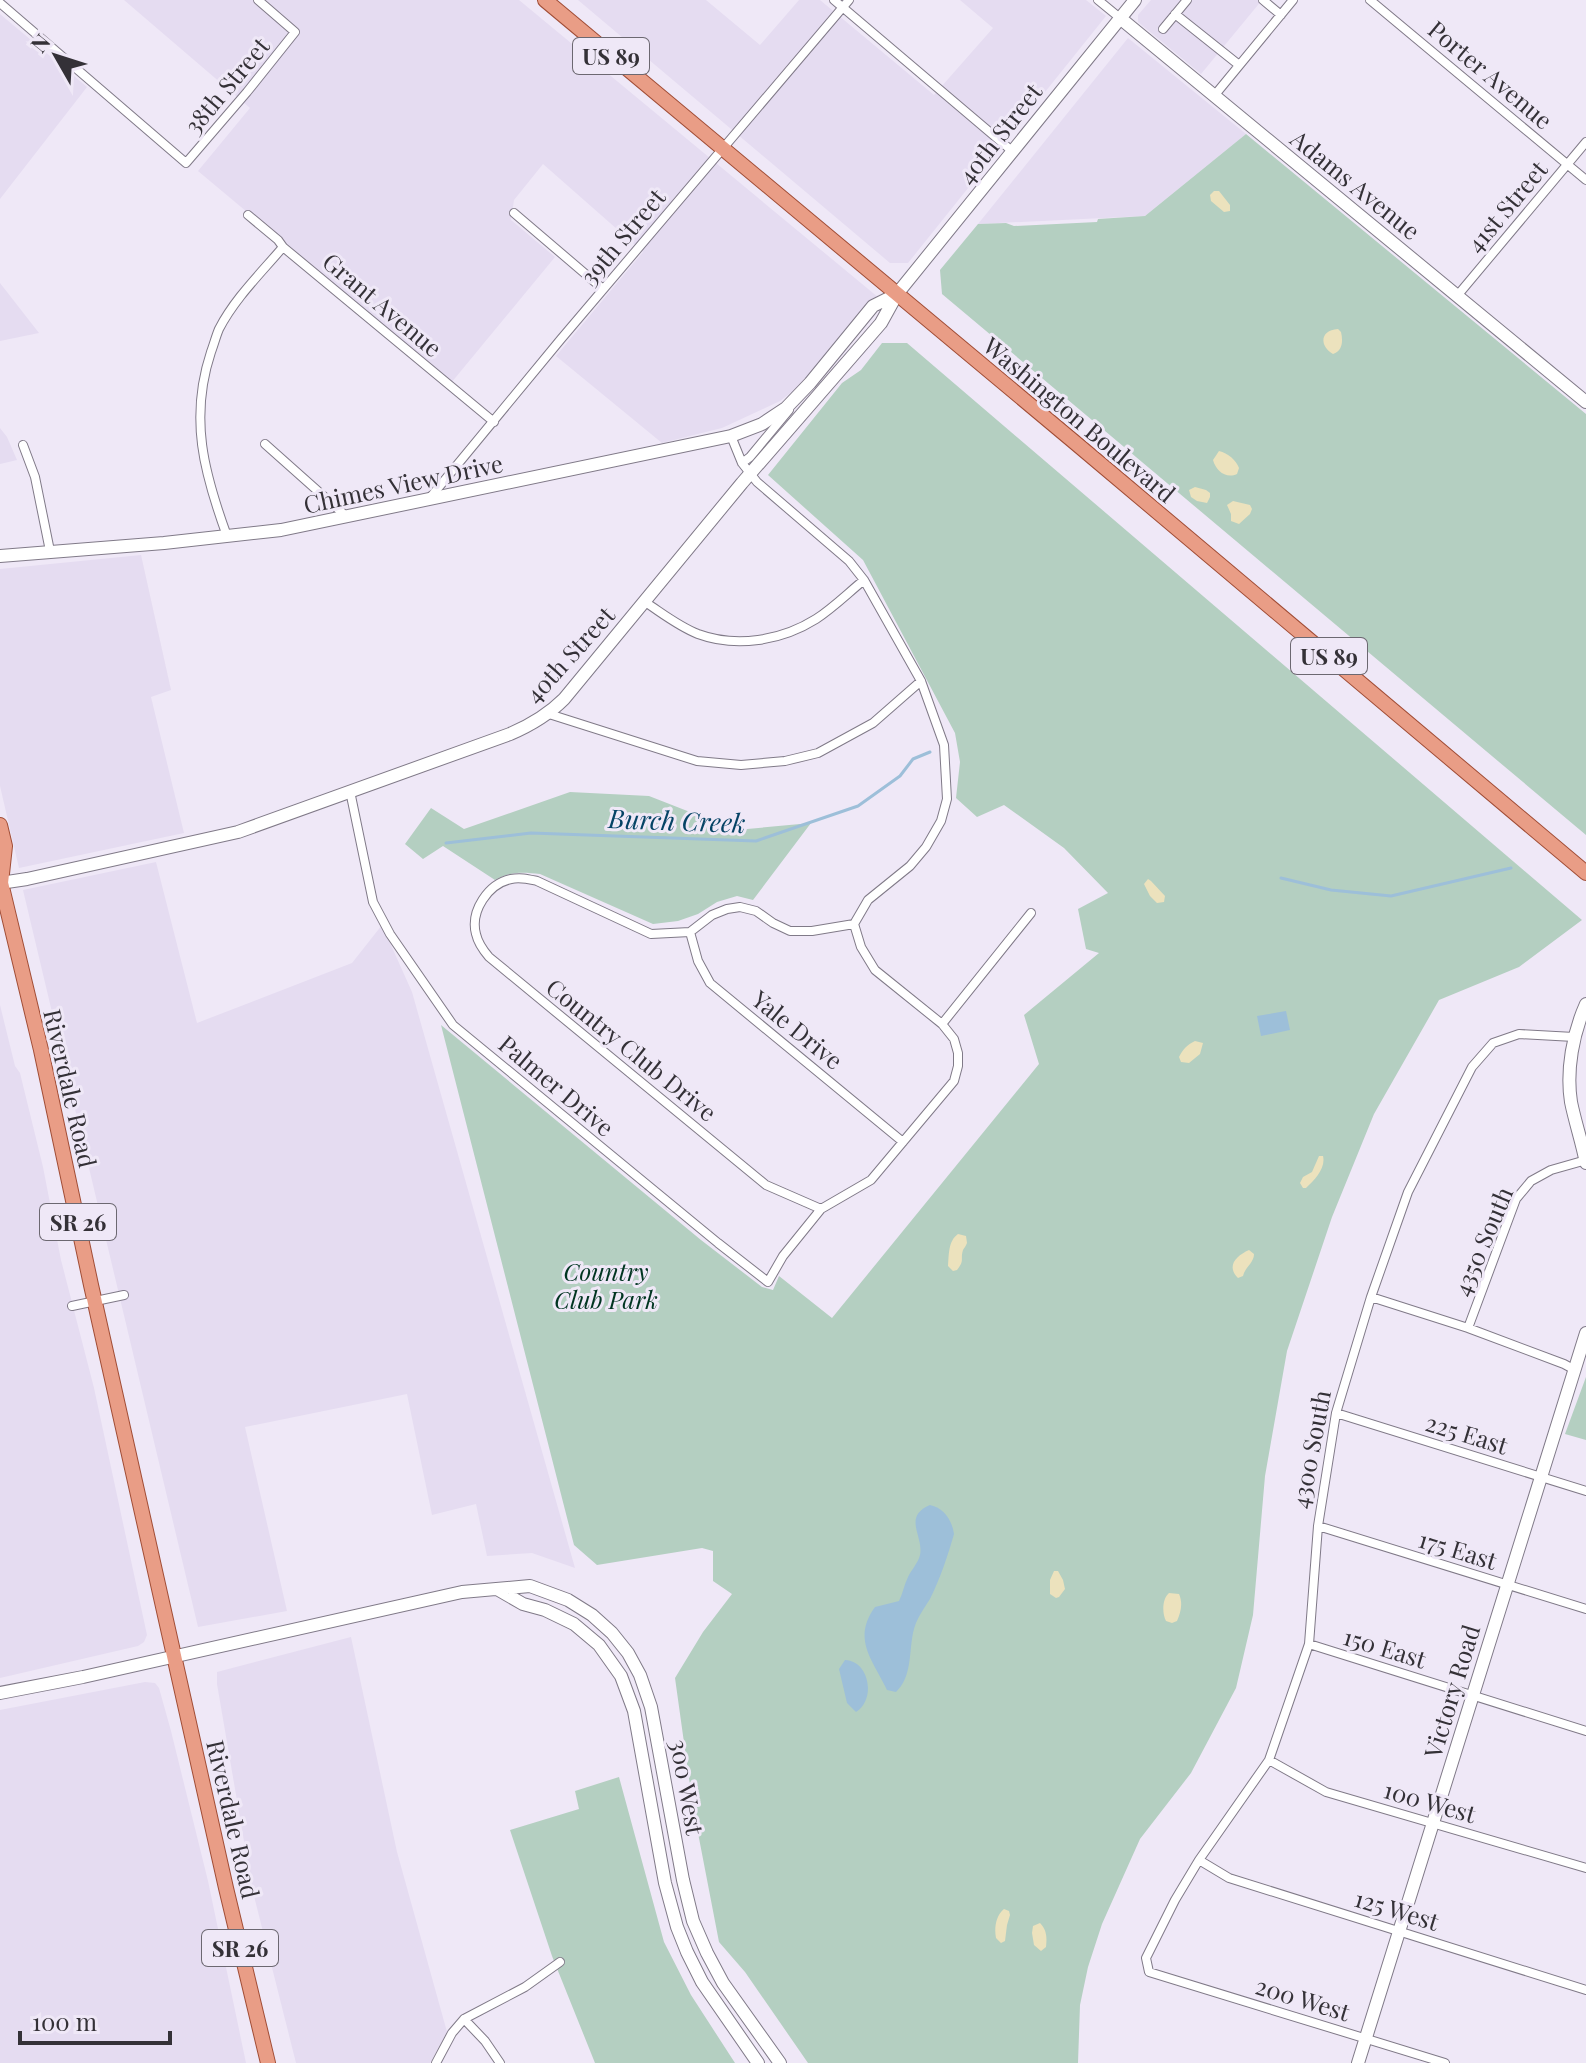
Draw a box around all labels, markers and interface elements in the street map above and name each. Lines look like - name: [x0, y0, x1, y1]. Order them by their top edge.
- street label: Porter Avenue: [1422, 13, 1560, 135]
- north arrow: [16, 16, 96, 96]
- text: N: [23, 27, 56, 58]
- street label: 38th Street: [176, 30, 276, 140]
- road number: US 89: [573, 38, 649, 74]
- street label: 40th Street: [950, 76, 1049, 190]
- street label: Adams Avenue: [1284, 121, 1427, 246]
- street label: 41st Street: [1458, 153, 1554, 258]
- street label: 39th Street: [572, 181, 672, 291]
- street label: Grant Avenue: [317, 245, 449, 363]
- street label: Washington Boulevard: [976, 328, 1183, 509]
- street label: Chimes View Drive: [300, 446, 506, 520]
- street label: 40th Street: [517, 599, 621, 709]
- road number: US 89: [1291, 638, 1367, 674]
- water label: Burch Creek: [607, 800, 746, 840]
- street label: Country Club Drive: [540, 970, 724, 1128]
- street label: Yale Drive: [745, 982, 850, 1075]
- street label: Riverdale Road: [37, 1006, 105, 1170]
- street label: Palmer Drive: [493, 1027, 621, 1143]
- street label: 4350 South: [1445, 1182, 1519, 1300]
- road number: SR 26: [40, 1204, 116, 1240]
- park label: Country Club Park: [554, 1255, 658, 1315]
- street label: 4300 South: [1283, 1387, 1337, 1511]
- street label: 225 East: [1422, 1405, 1513, 1461]
- street label: 175 East: [1415, 1522, 1501, 1576]
- street label: 150 East: [1340, 1619, 1431, 1675]
- street label: Victory Road: [1415, 1621, 1486, 1762]
- street label: Riverdale Road: [200, 1737, 268, 1901]
- street label: 300 West: [664, 1737, 712, 1838]
- street label: 100 West: [1380, 1773, 1480, 1830]
- street label: 125 West: [1351, 1881, 1444, 1937]
- road number: SR 26: [202, 1930, 278, 1966]
- street label: 200 West: [1252, 1969, 1354, 2028]
- scale bar: [20, 1995, 170, 2045]
- text: 100 m: [32, 2005, 97, 2037]

